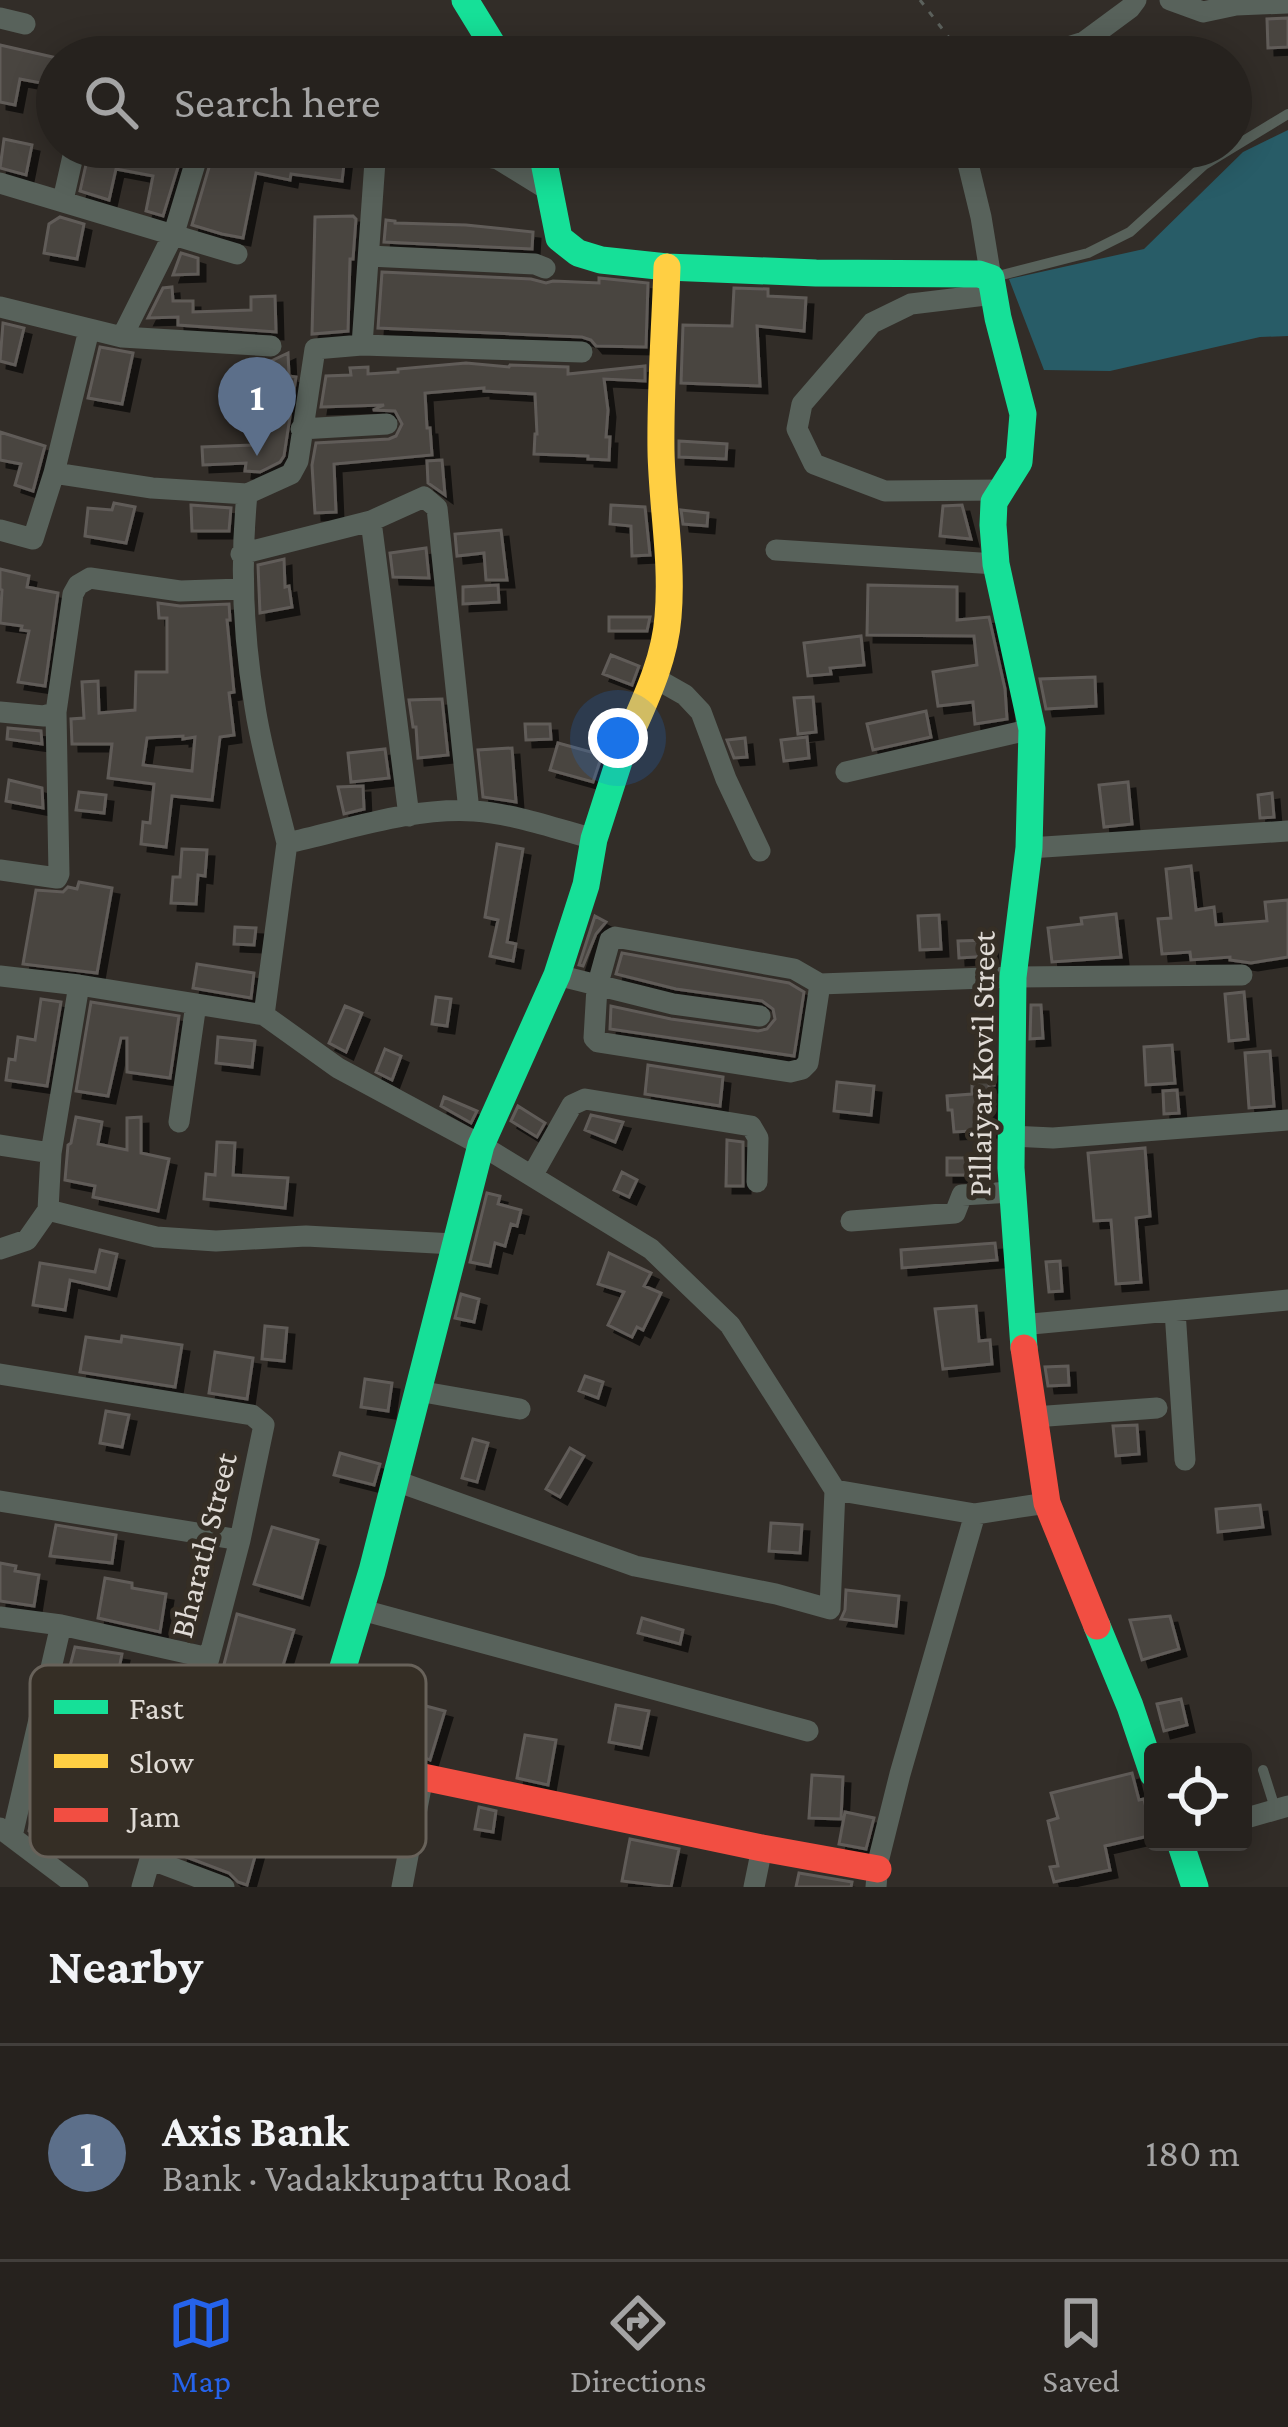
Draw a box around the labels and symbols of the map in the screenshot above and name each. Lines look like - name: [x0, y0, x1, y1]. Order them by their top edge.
- pin: 1: [218, 357, 296, 456]
- your location: [588, 708, 648, 768]
- street label: Pillaiyar Kovil Street: [960, 930, 1002, 1197]
- street label: Bharath Street: [162, 1448, 244, 1641]
- legend: [30, 1665, 426, 1857]
- text: Fast: [129, 1689, 185, 1726]
- text: Slow: [129, 1743, 194, 1780]
- text: Jam: [126, 1797, 181, 1834]

